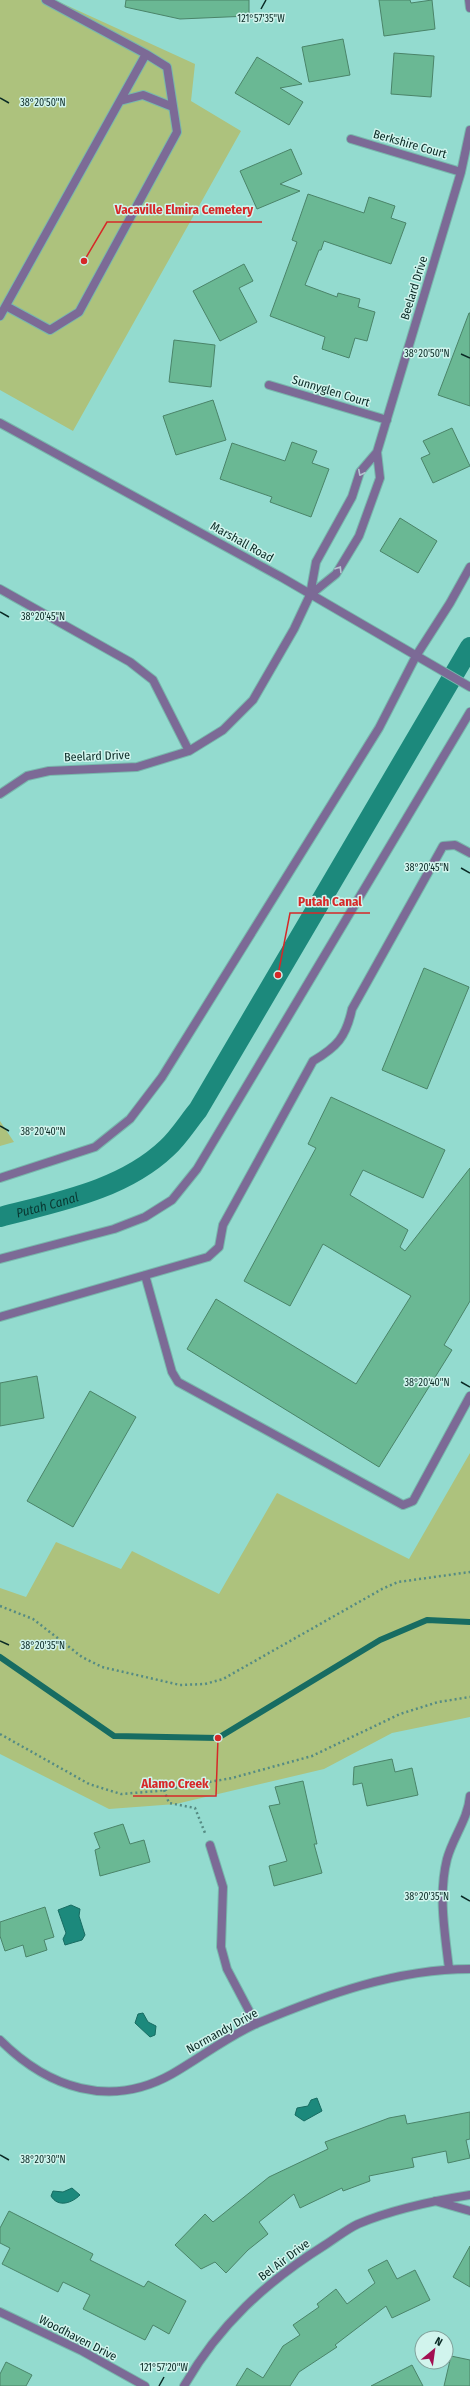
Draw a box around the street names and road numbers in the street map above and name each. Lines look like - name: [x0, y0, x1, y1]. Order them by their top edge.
- street label: Berkshire Court: [372, 127, 448, 161]
- street label: Beelard Drive: [398, 254, 430, 322]
- street label: Sunnyglen Court: [290, 373, 372, 409]
- street label: Marshall Road: [208, 519, 276, 565]
- street label: Beelard Drive: [64, 748, 130, 764]
- street label: Normandy Drive: [184, 2006, 260, 2056]
- street label: Bel Air Drive: [256, 2236, 312, 2284]
- street label: Woodhaven Drive: [37, 2312, 119, 2364]

